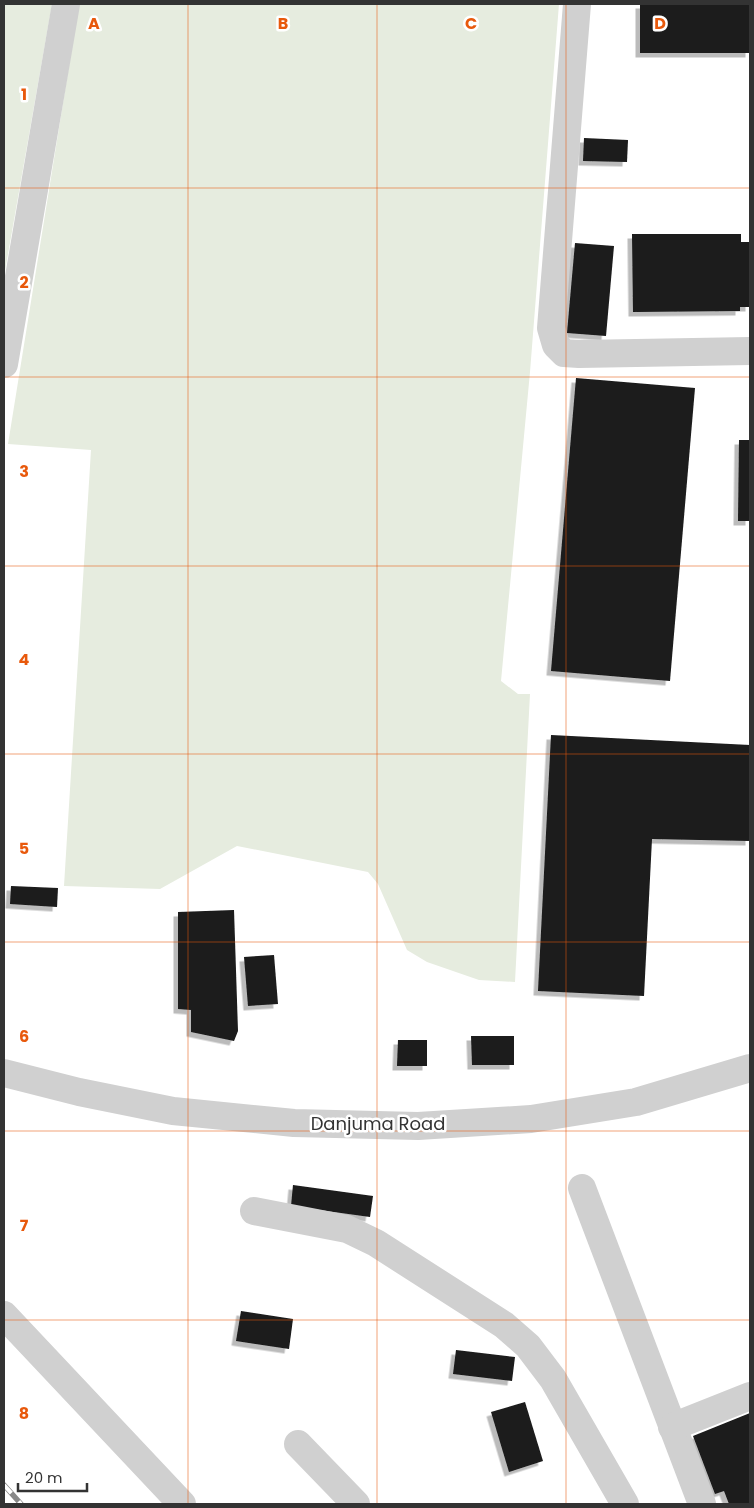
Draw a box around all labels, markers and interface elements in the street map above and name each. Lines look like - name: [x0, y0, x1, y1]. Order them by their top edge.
- text: A: [88, 12, 100, 35]
- text: B: [278, 12, 288, 35]
- text: C: [465, 12, 477, 35]
- text: D: [654, 12, 666, 35]
- text: 1: [21, 83, 27, 106]
- text: 2: [19, 271, 29, 294]
- text: 3: [19, 460, 29, 483]
- text: 4: [19, 648, 30, 671]
- text: 5: [19, 837, 29, 860]
- text: 6: [19, 1025, 29, 1048]
- street label: Danjuma Road: [311, 1111, 445, 1136]
- text: 7: [20, 1214, 29, 1237]
- text: 8: [19, 1402, 29, 1425]
- scale bar: [18, 1460, 86, 1492]
- text: 20 m: [25, 1467, 63, 1488]

